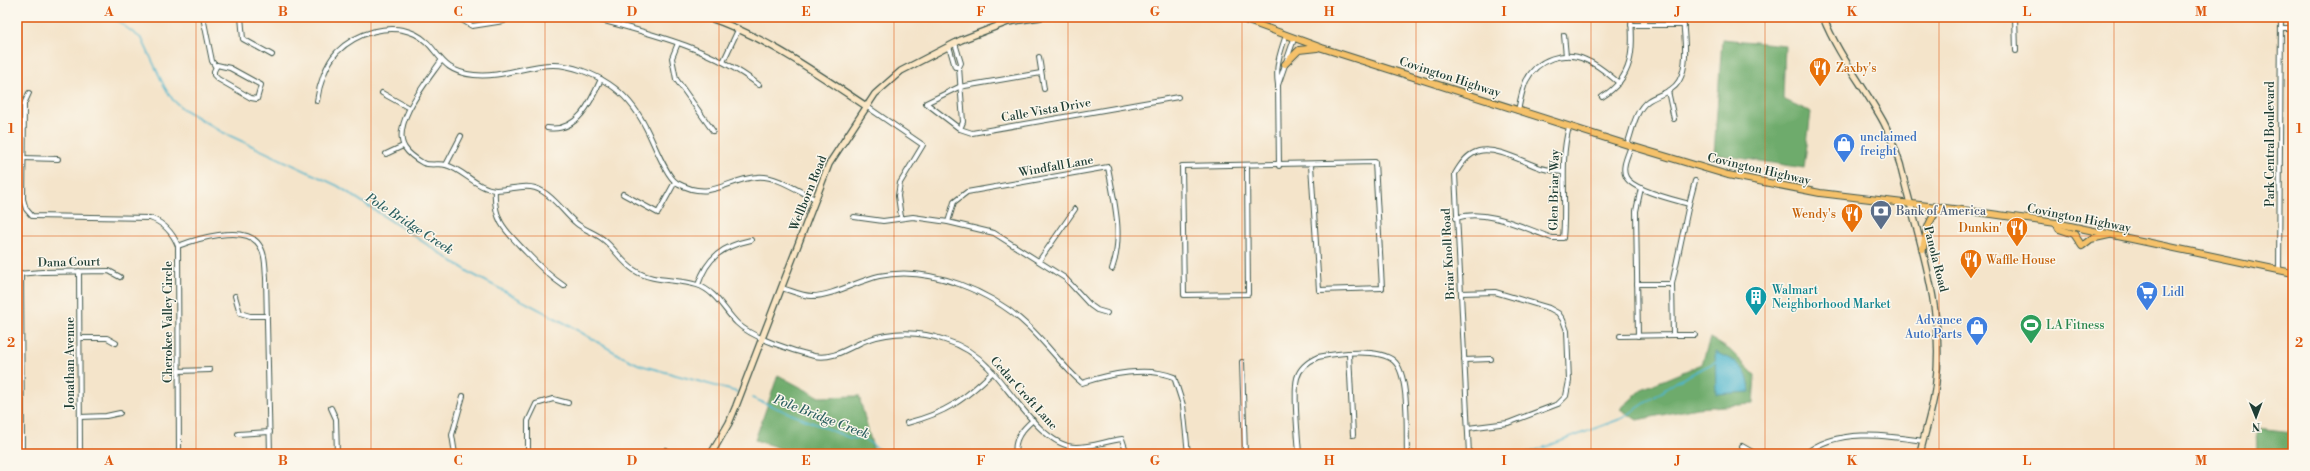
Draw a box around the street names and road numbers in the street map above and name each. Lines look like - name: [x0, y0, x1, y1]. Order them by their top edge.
- street label: Covington Highway: [1397, 54, 1503, 101]
- street label: Park Central Boulevard: [2263, 81, 2278, 207]
- street label: Calle Vista Drive: [1000, 95, 1092, 126]
- street label: Glen Briar Way: [1546, 149, 1563, 231]
- street label: Covington Highway: [1706, 150, 1812, 189]
- street label: Wellborn Road: [786, 153, 830, 234]
- street label: Windfall Lane: [1017, 153, 1095, 181]
- street label: Covington Highway: [2026, 201, 2132, 236]
- street label: Briar Knoll Road: [1439, 208, 1458, 301]
- street label: Panola Road: [1920, 225, 1951, 294]
- street label: Dana Court: [38, 254, 101, 271]
- street label: Cherokee Valley Circle: [161, 261, 176, 383]
- street label: Jonathan Avenue: [63, 317, 78, 410]
- street label: Cedar Croft Lane: [987, 354, 1060, 433]

